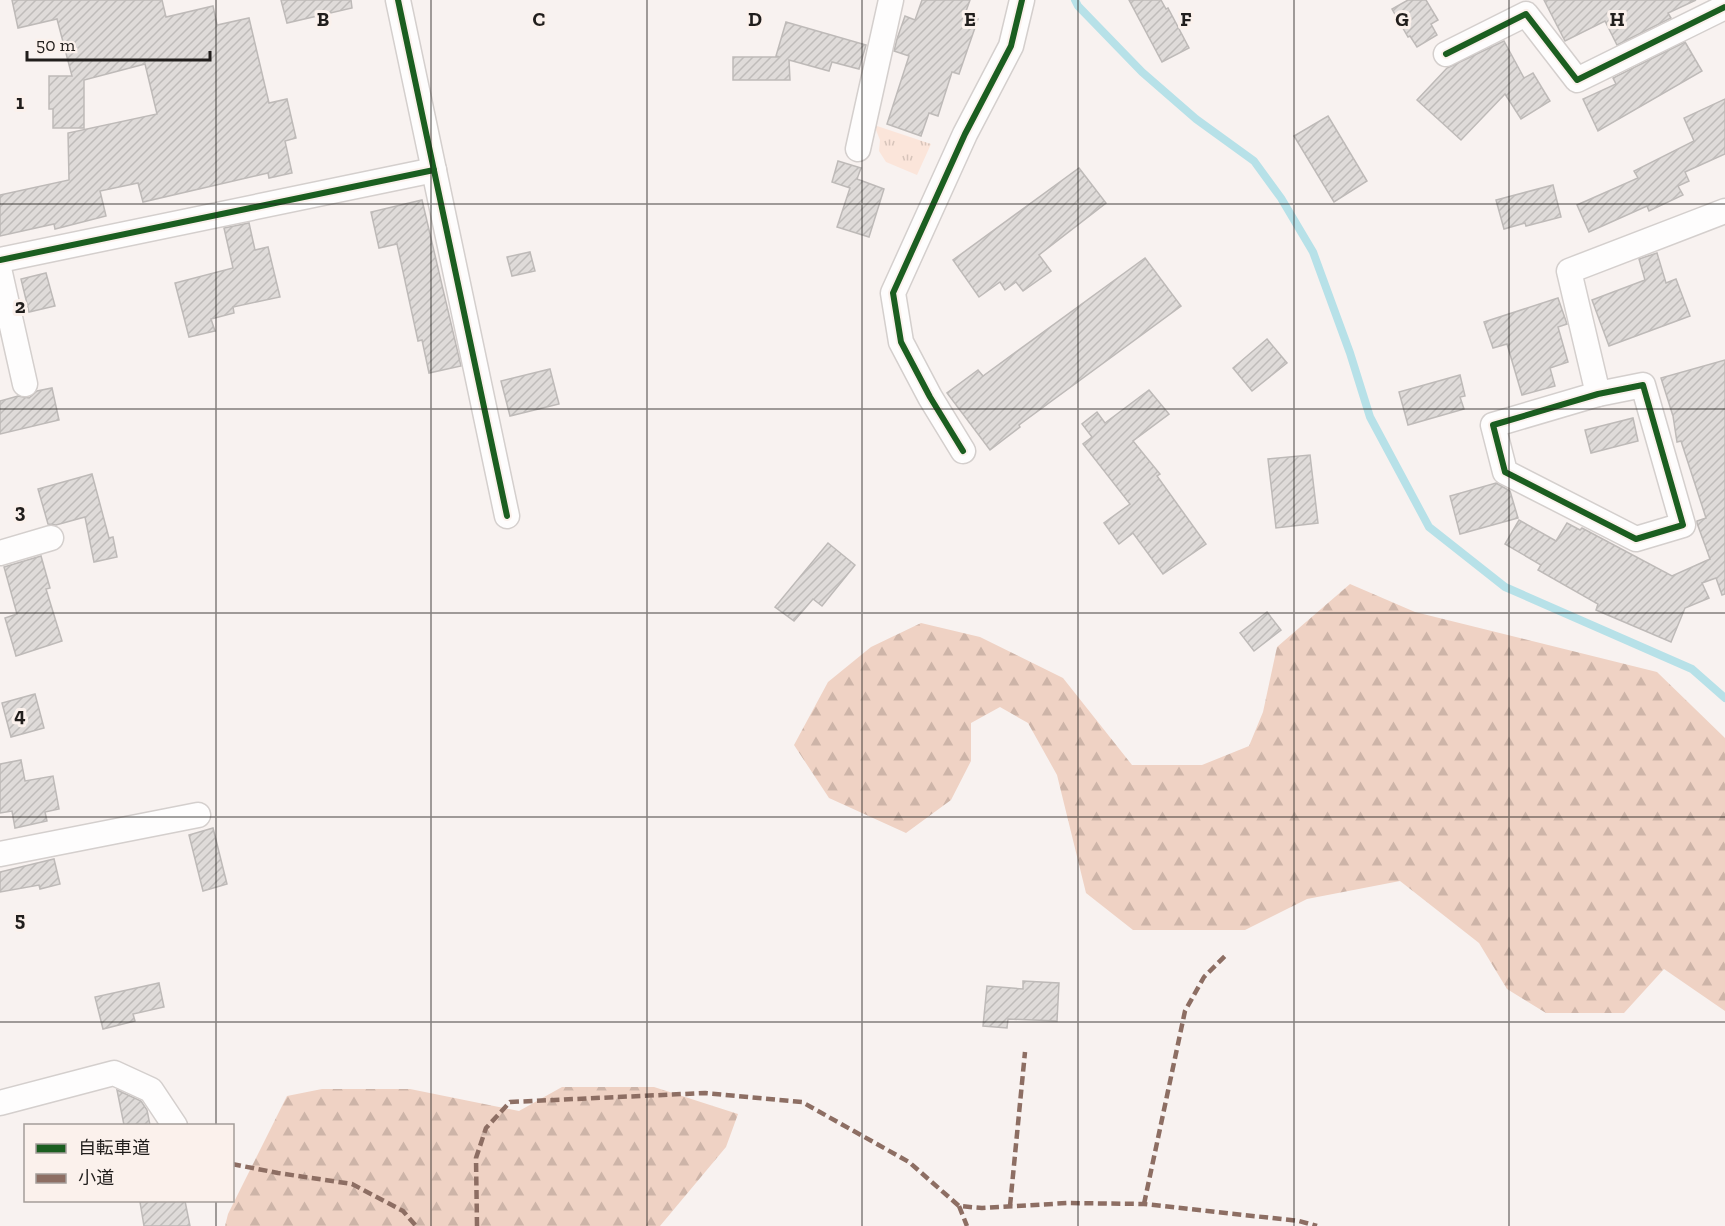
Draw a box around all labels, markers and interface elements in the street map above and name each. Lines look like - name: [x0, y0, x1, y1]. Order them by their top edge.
- text: B: [317, 7, 329, 31]
- text: C: [533, 7, 546, 31]
- text: D: [748, 7, 762, 31]
- text: E: [964, 7, 976, 31]
- text: F: [1180, 7, 1192, 31]
- text: G: [1395, 7, 1409, 31]
- text: H: [1609, 7, 1625, 31]
- scale bar: [27, 24, 210, 62]
- text: 50 m: [36, 34, 76, 56]
- text: 1: [16, 90, 24, 114]
- text: 2: [15, 294, 26, 318]
- text: 3: [15, 499, 26, 523]
- text: 4: [14, 703, 26, 727]
- text: 5: [15, 907, 25, 931]
- legend: [24, 1124, 234, 1202]
- text: 自転車道: [78, 1137, 150, 1159]
- text: 小道: [78, 1167, 114, 1189]

